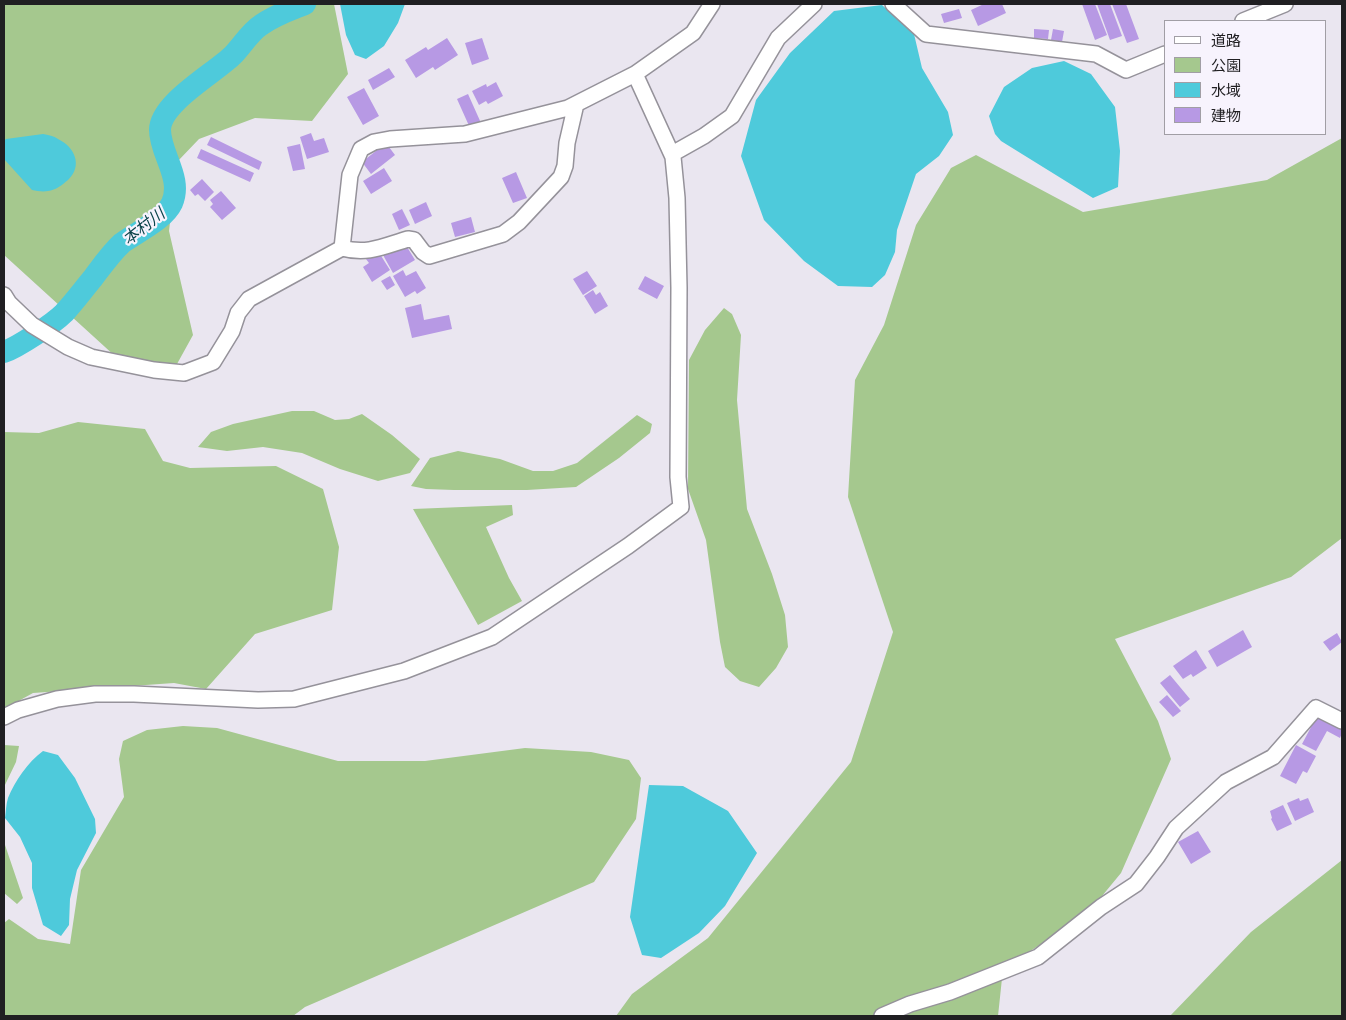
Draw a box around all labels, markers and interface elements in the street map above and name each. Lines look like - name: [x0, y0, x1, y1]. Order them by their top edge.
- legend: [1164, 20, 1326, 135]
- text: 道路: [1211, 32, 1241, 50]
- text: 公園: [1211, 57, 1241, 75]
- text: 水域: [1211, 82, 1241, 100]
- text: 建物: [1211, 107, 1241, 125]
- water label: 本村川: [119, 205, 169, 249]

